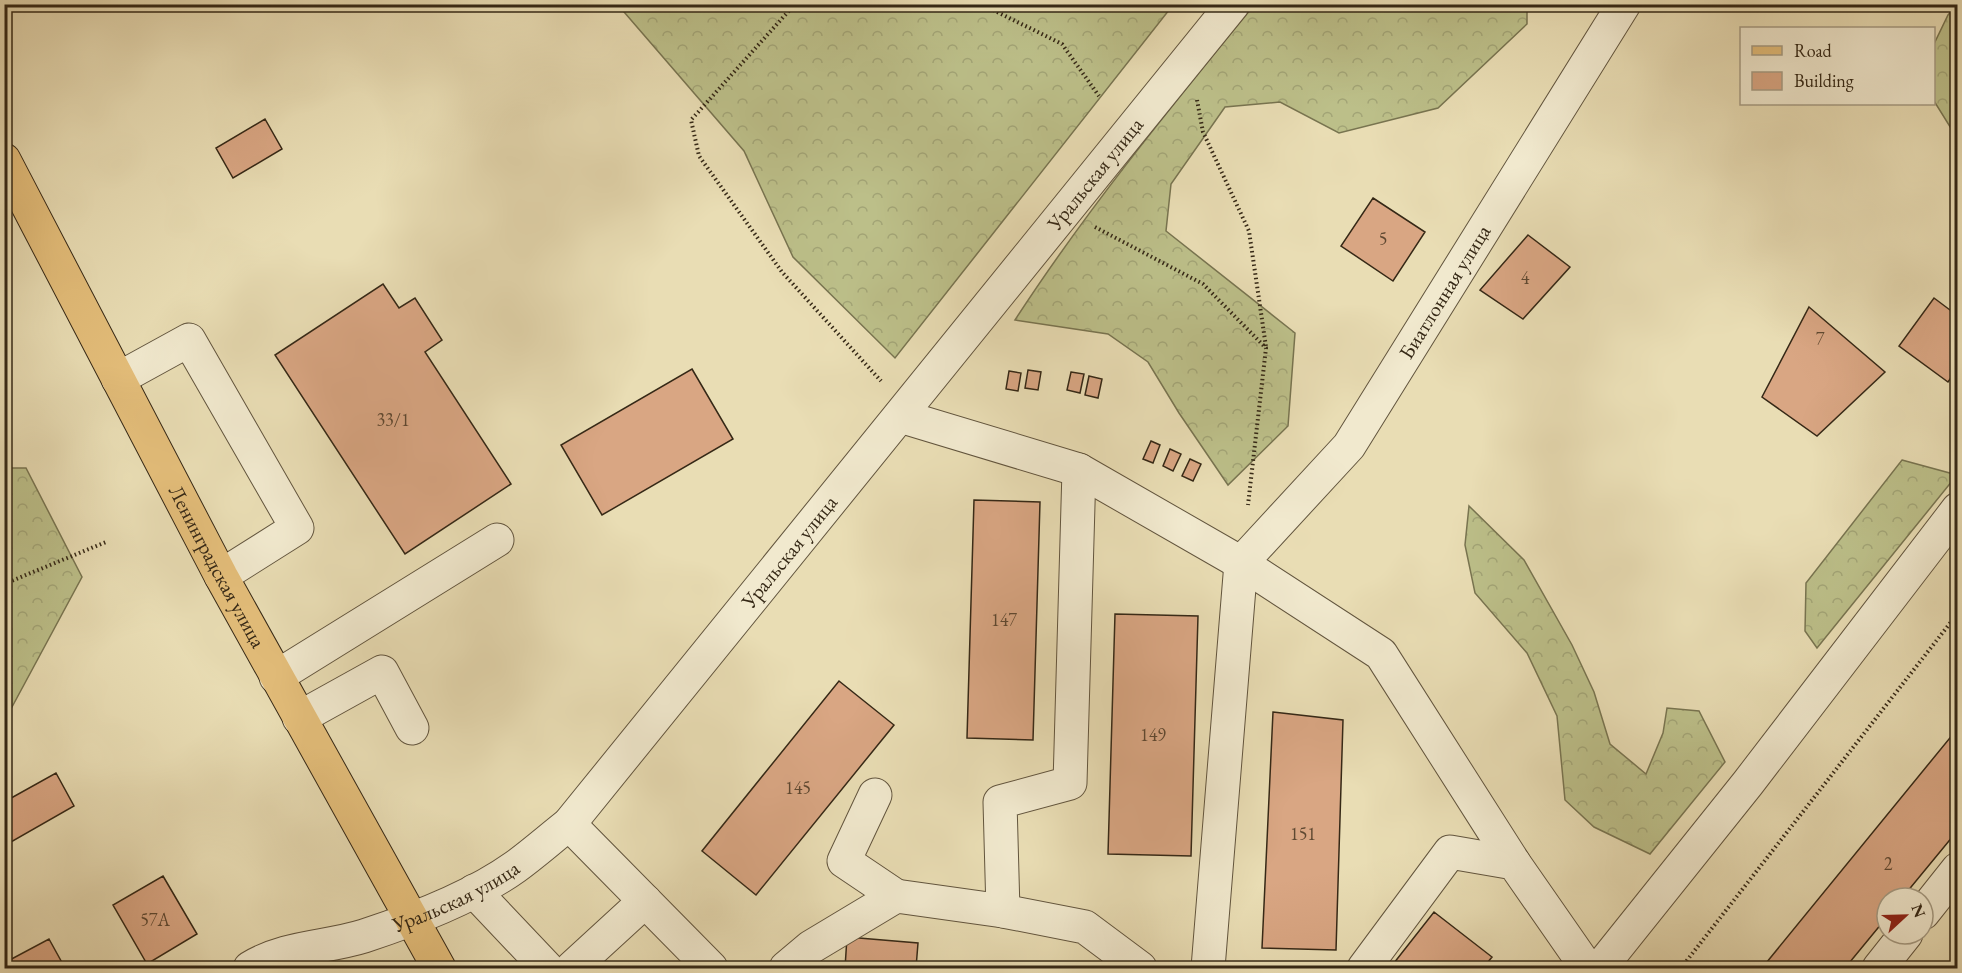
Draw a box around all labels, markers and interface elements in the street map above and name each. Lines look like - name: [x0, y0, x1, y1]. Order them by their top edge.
- legend: [1740, 27, 1935, 105]
- text: Road: [1794, 39, 1833, 62]
- text: Building: [1794, 69, 1854, 92]
- street label: Уральская улица: [1040, 111, 1149, 237]
- street label: Биатлонная улица: [1392, 219, 1497, 364]
- house number: 5: [1379, 227, 1387, 250]
- house number: 4: [1521, 266, 1530, 289]
- house number: 7: [1816, 327, 1825, 350]
- house number: 33/1: [376, 408, 410, 431]
- street label: Ленинградская улица: [163, 480, 273, 653]
- street label: Уральская улица: [735, 489, 843, 614]
- house number: 147: [991, 608, 1017, 631]
- house number: 149: [1140, 723, 1166, 746]
- house number: 145: [785, 776, 811, 799]
- house number: 151: [1290, 822, 1316, 845]
- house number: 2: [1884, 852, 1893, 875]
- street label: Уральская улица: [388, 854, 525, 939]
- north arrow: [1875, 886, 1935, 946]
- text: N: [1906, 901, 1931, 921]
- house number: 57А: [140, 908, 170, 931]

